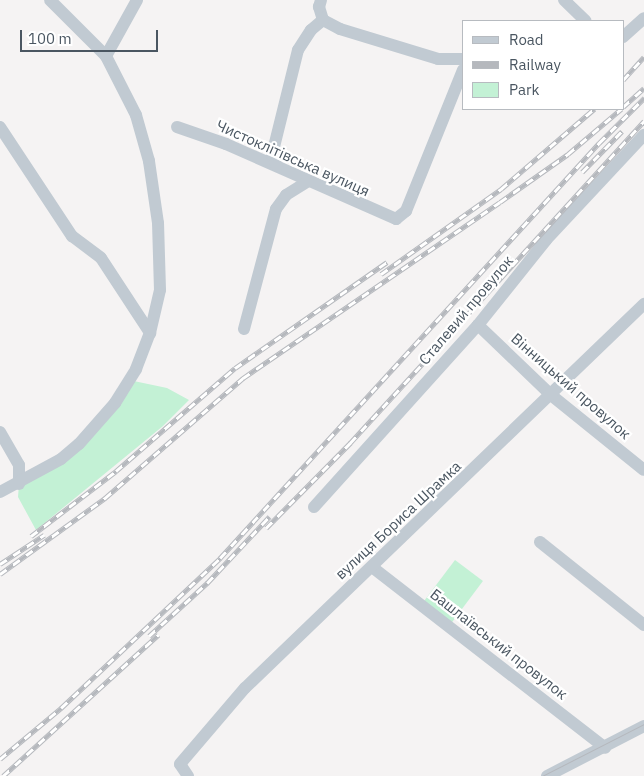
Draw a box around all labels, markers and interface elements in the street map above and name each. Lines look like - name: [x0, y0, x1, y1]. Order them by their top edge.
- scale bar: [22, 20, 160, 52]
- legend: [462, 20, 624, 110]
- text: 100 m: [28, 29, 72, 48]
- text: Road: [509, 30, 544, 49]
- text: Railway: [509, 55, 561, 74]
- text: Park: [509, 80, 539, 99]
- street label: Чистоклітівська вулиця: [214, 116, 372, 200]
- street label: Сталевий провулок: [415, 252, 517, 368]
- street label: Вінницький провулок: [508, 329, 634, 443]
- street label: вулиця Бориса Шрамка: [331, 457, 465, 583]
- street label: Башлаївський провулок: [427, 585, 571, 703]

